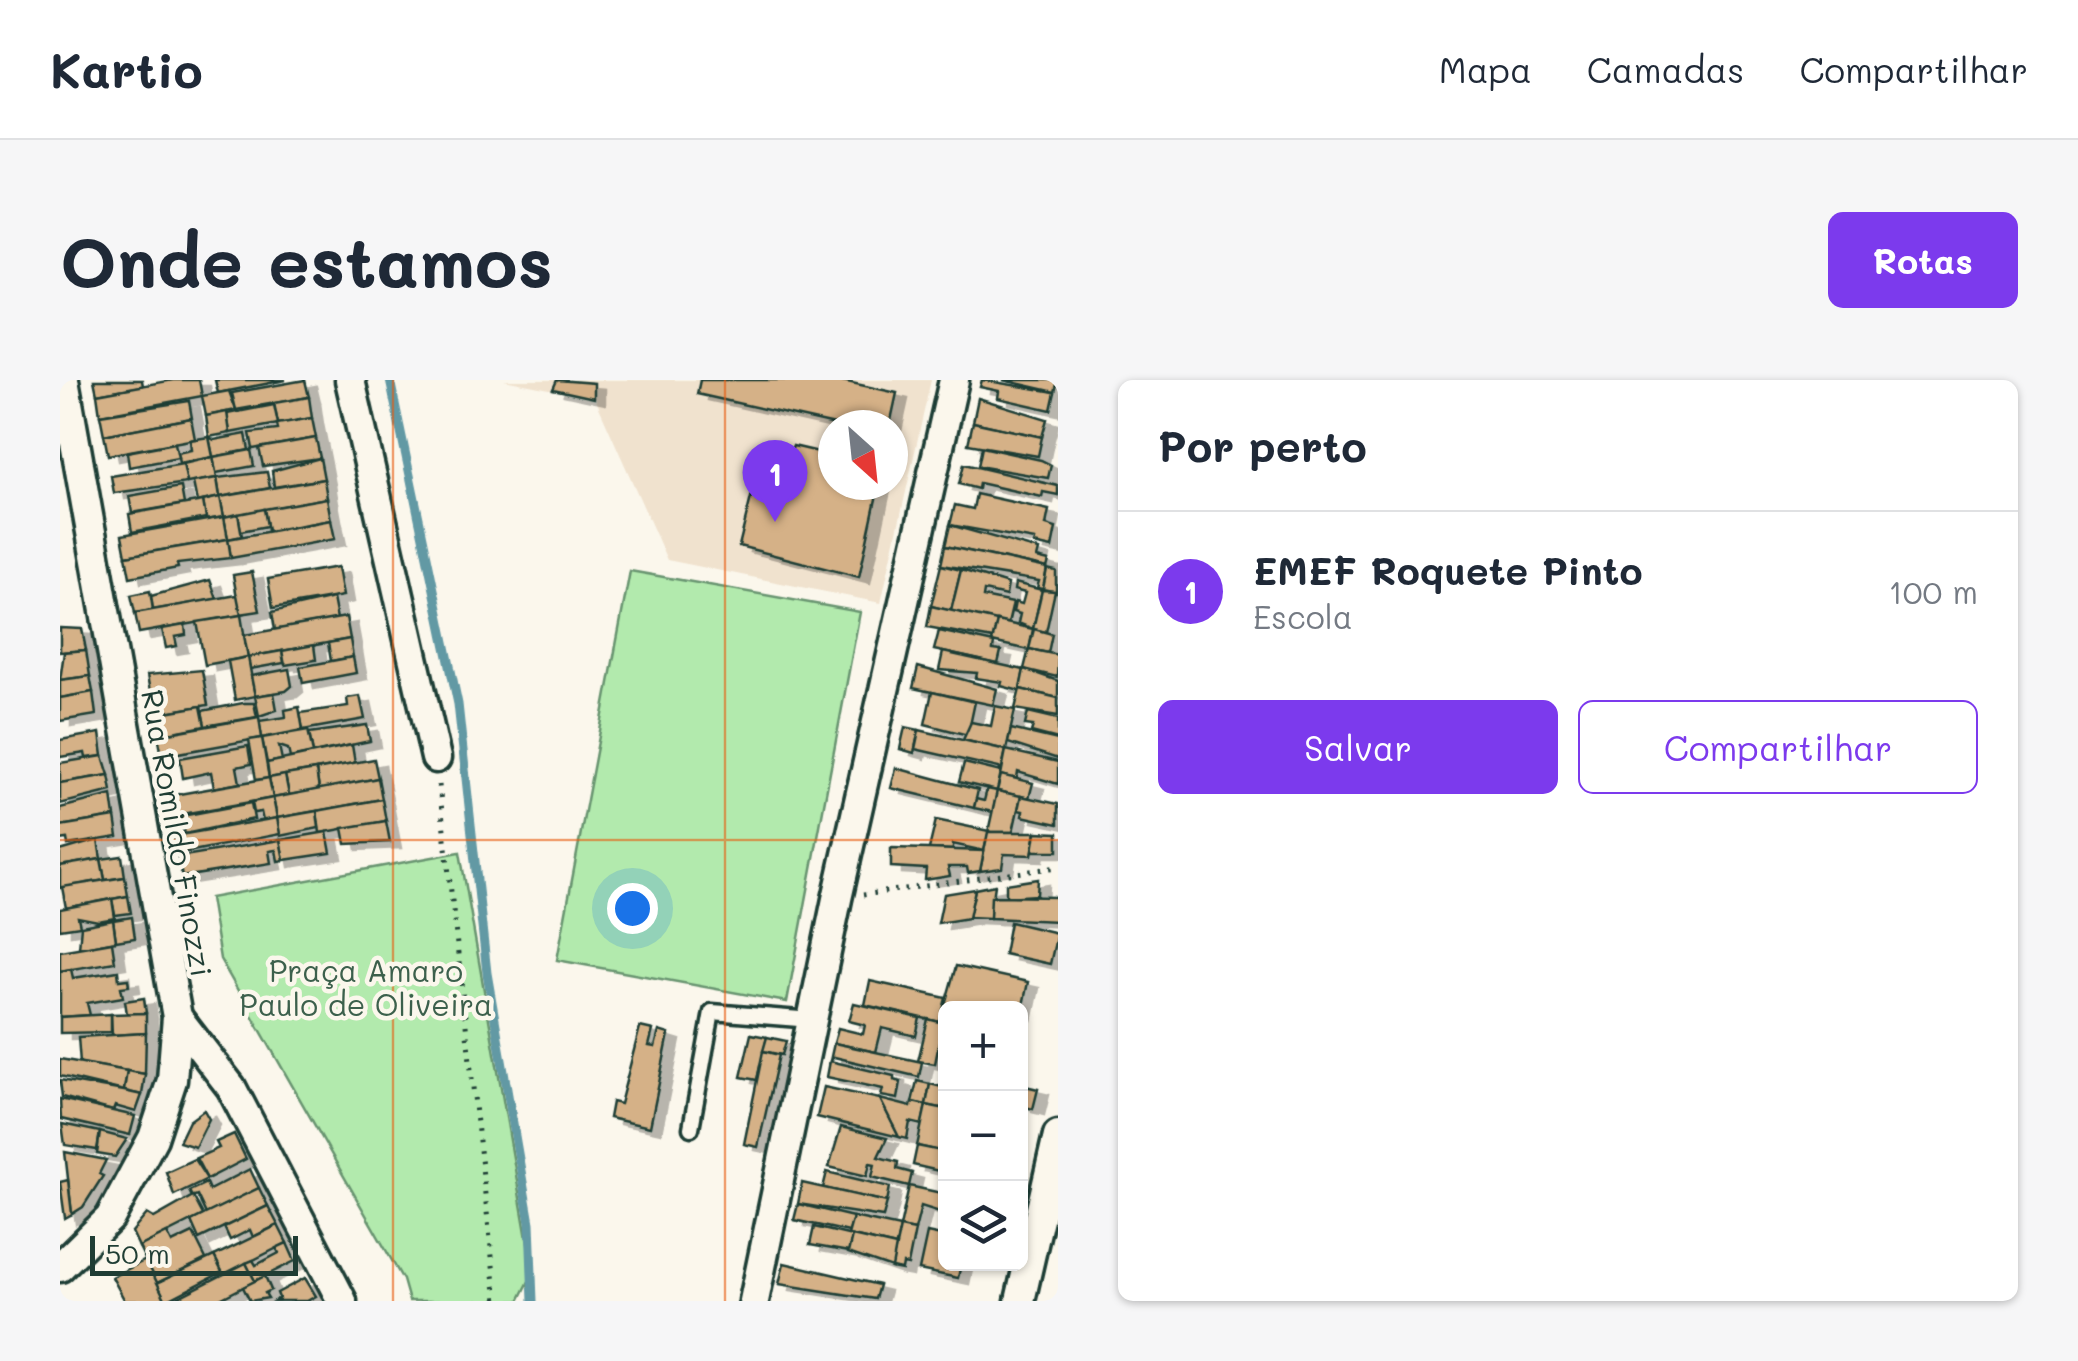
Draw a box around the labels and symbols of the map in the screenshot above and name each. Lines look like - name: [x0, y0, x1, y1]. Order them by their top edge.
- north arrow: [818, 410, 908, 500]
- pin: 1: [742, 439, 808, 522]
- street label: Rua Romildo Finozzi: [133, 686, 223, 980]
- your location: [607, 883, 658, 934]
- park label: Praça Amaro Paulo de Oliveira: [239, 950, 493, 1024]
- scale bar: [90, 1231, 298, 1276]

